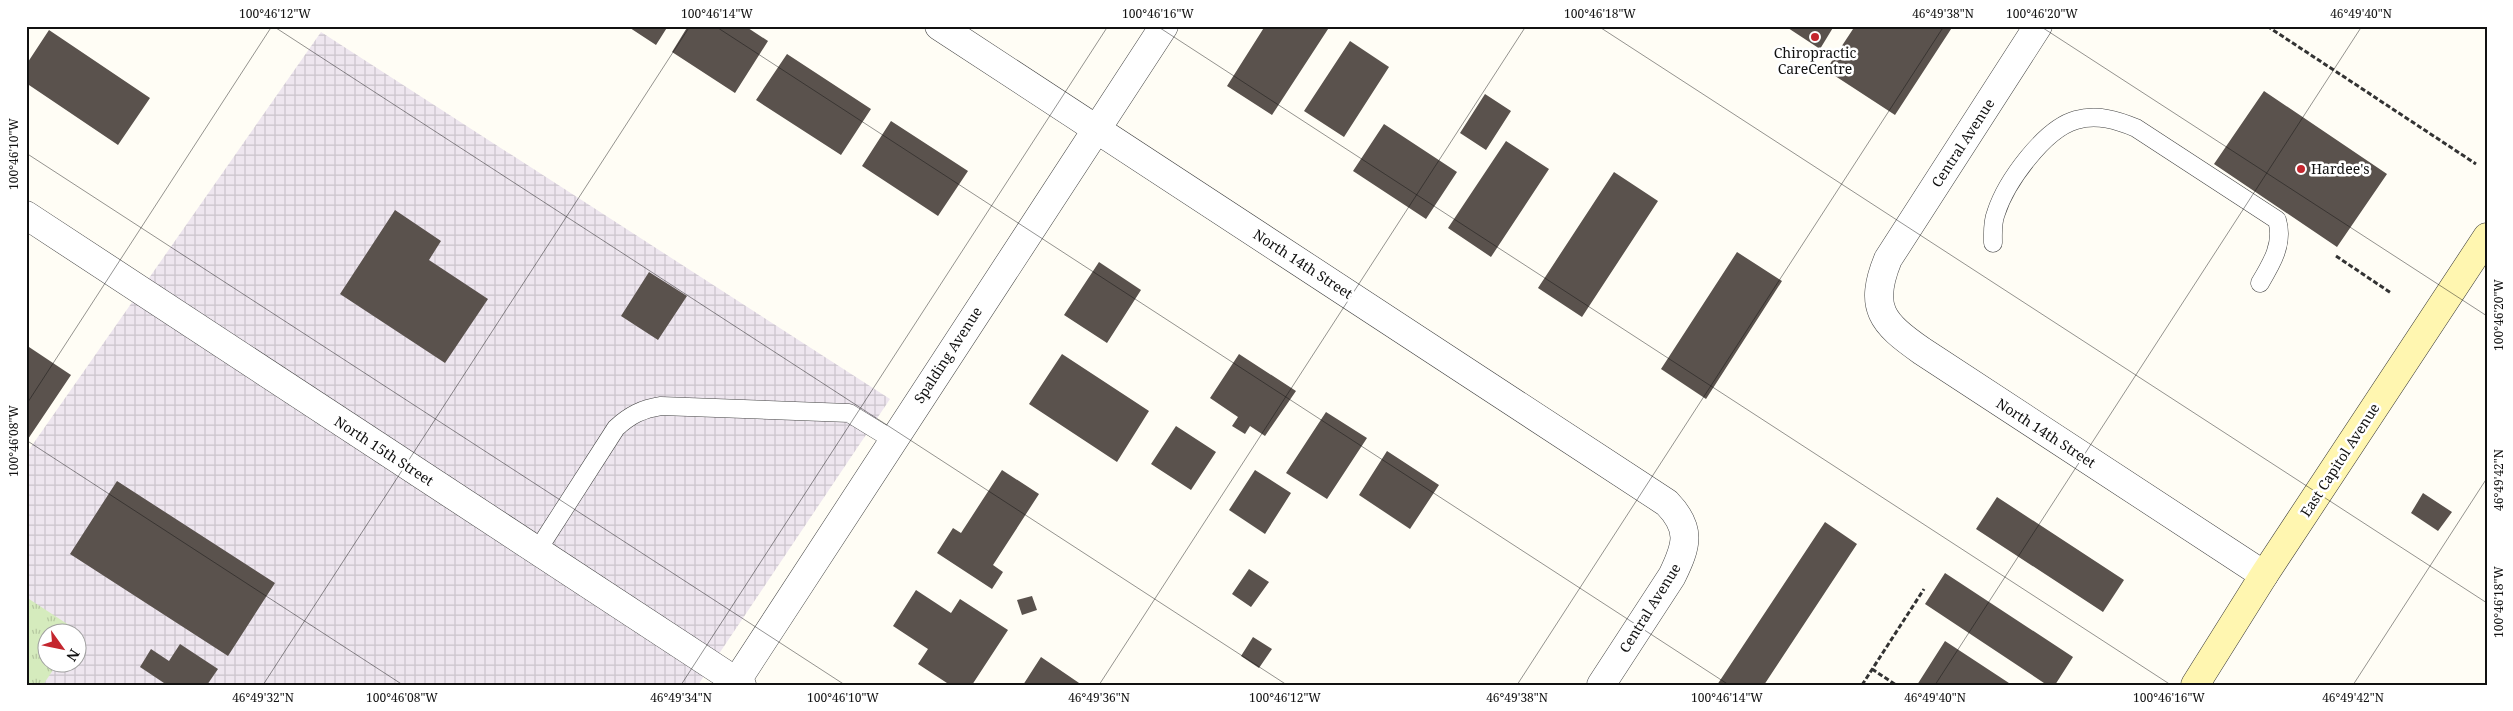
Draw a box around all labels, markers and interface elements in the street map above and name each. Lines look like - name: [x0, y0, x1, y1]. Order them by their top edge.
- text: 100°46'12"W: [239, 5, 311, 22]
- text: 100°46'14"W: [681, 5, 753, 22]
- text: 100°46'16"W: [1122, 5, 1194, 22]
- text: 100°46'18"W: [1564, 5, 1636, 22]
- text: 46°49'38"N: [1912, 5, 1974, 22]
- text: 100°46'20"W: [2006, 5, 2078, 22]
- text: 46°49'40"N: [2330, 5, 2392, 22]
- marker: Chiropractic CareCentre: [1809, 31, 1821, 43]
- place label: Chiropractic CareCentre: [1774, 43, 1856, 78]
- street label: Central Avenue: [1927, 95, 1998, 191]
- text: 100°46'10"W: [5, 118, 22, 190]
- place label: Hardee's: [2311, 159, 2370, 178]
- marker: Hardee's: [2295, 163, 2307, 175]
- street label: North 14th Street: [1250, 224, 1357, 303]
- text: 100°46'20"W: [2490, 279, 2507, 351]
- street label: Spalding Avenue: [909, 303, 986, 407]
- street label: North 14th Street: [1993, 393, 2100, 472]
- street label: East Capitol Avenue: [2296, 399, 2384, 520]
- text: 100°46'08"W: [5, 405, 22, 477]
- street label: North 15th Street: [331, 411, 438, 490]
- text: 46°49'42"N: [2490, 449, 2507, 511]
- street label: Central Avenue: [1614, 559, 1685, 656]
- text: 100°46'18"W: [2490, 566, 2507, 638]
- north arrow: [38, 624, 88, 674]
- text: N: [62, 646, 84, 665]
- text: 46°49'32"N: [232, 689, 294, 706]
- text: 100°46'08"W: [366, 689, 438, 706]
- text: 46°49'34"N: [650, 689, 712, 706]
- text: 100°46'10"W: [807, 689, 879, 706]
- text: 46°49'36"N: [1068, 689, 1130, 706]
- text: 100°46'12"W: [1249, 689, 1321, 706]
- text: 46°49'38"N: [1486, 689, 1548, 706]
- text: 100°46'14"W: [1691, 689, 1763, 706]
- text: 46°49'40"N: [1904, 689, 1966, 706]
- text: 100°46'16"W: [2133, 689, 2205, 706]
- text: 46°49'42"N: [2322, 689, 2384, 706]

